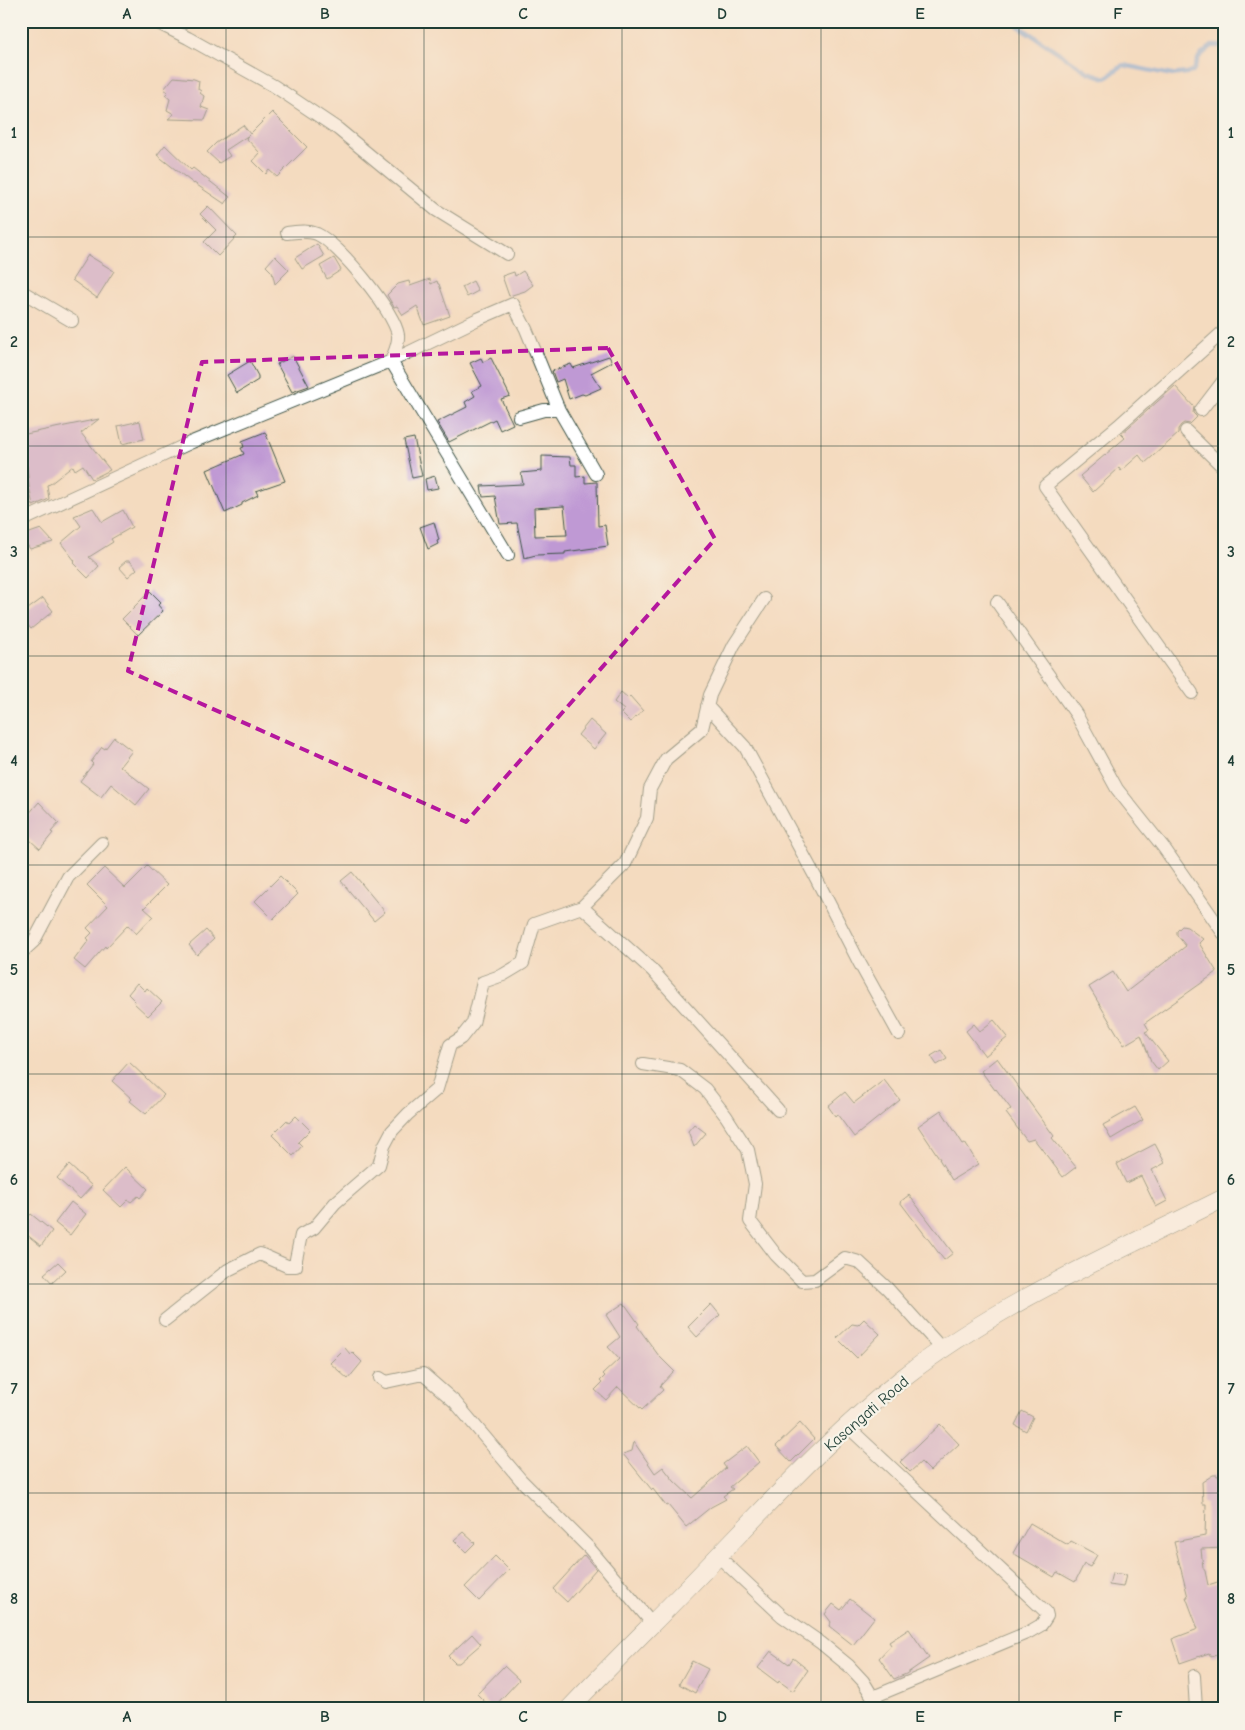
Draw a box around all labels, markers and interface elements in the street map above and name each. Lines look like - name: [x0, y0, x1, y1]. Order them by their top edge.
- text: A: [123, 5, 132, 23]
- text: B: [320, 5, 330, 23]
- text: C: [518, 5, 528, 23]
- text: D: [717, 5, 727, 23]
- text: E: [915, 5, 925, 23]
- text: F: [1113, 5, 1123, 23]
- text: 1: [11, 124, 17, 142]
- text: 1: [1228, 124, 1234, 142]
- text: 2: [10, 333, 18, 351]
- text: 2: [1227, 333, 1235, 351]
- text: 3: [10, 543, 18, 561]
- text: 3: [1227, 543, 1235, 561]
- text: 4: [10, 752, 18, 770]
- text: 4: [1227, 752, 1235, 770]
- text: 5: [10, 961, 18, 979]
- text: 5: [1227, 961, 1235, 979]
- text: 6: [10, 1171, 18, 1189]
- text: 6: [1227, 1171, 1235, 1189]
- street label: Kasangati Road: [821, 1372, 912, 1455]
- text: 7: [10, 1380, 18, 1398]
- text: 7: [1227, 1380, 1235, 1398]
- text: 8: [10, 1590, 18, 1608]
- text: 8: [1227, 1590, 1235, 1608]
- text: A: [123, 1708, 132, 1726]
- text: B: [320, 1708, 330, 1726]
- text: C: [518, 1708, 528, 1726]
- text: D: [717, 1708, 727, 1726]
- text: E: [915, 1708, 925, 1726]
- text: F: [1113, 1708, 1123, 1726]

